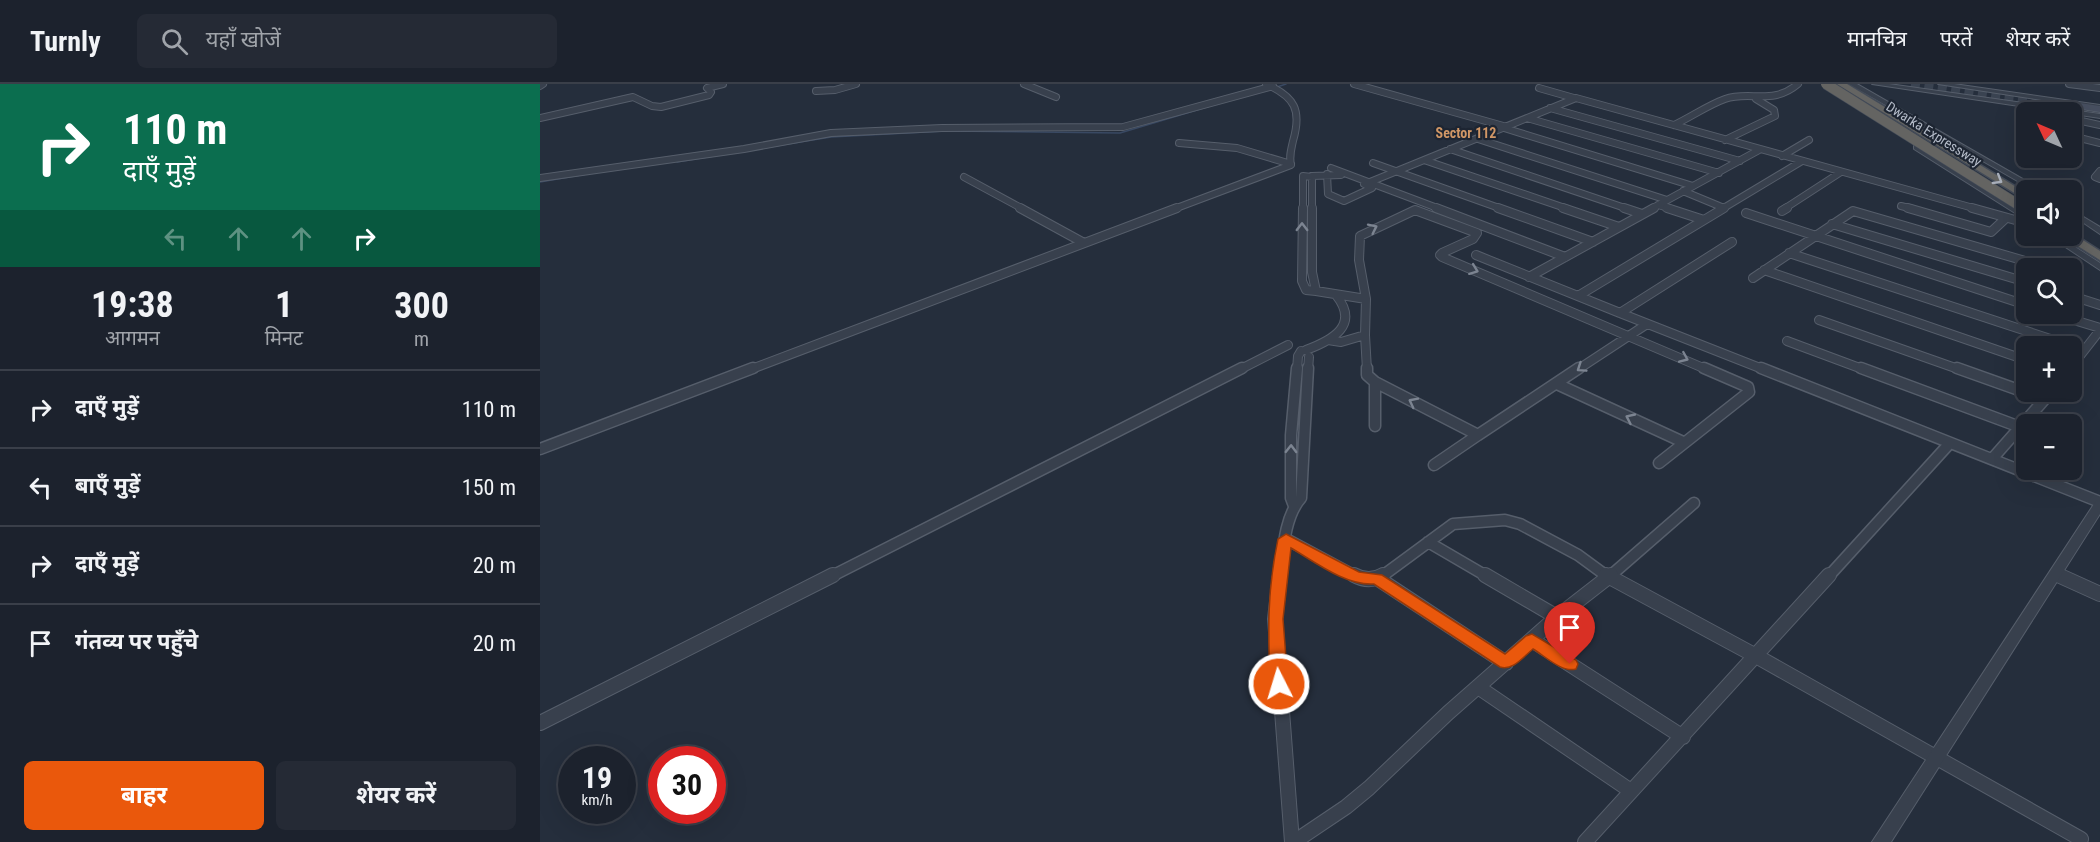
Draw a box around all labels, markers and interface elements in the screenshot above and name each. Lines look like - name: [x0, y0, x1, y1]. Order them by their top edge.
- search box: [137, 14, 557, 68]
- text: Turnly: [30, 25, 101, 58]
- icon: search: [158, 25, 191, 58]
- text: यहाँ खोजें: [206, 27, 281, 52]
- text: मानचित्र: [1847, 27, 1907, 51]
- text: परतें: [1940, 27, 1972, 51]
- text: शेयर करें: [2005, 27, 2070, 51]
- street label: Dwarka Expressway: [1883, 98, 1985, 170]
- north arrow: [2016, 102, 2082, 168]
- map controls: [2016, 102, 2082, 480]
- text: 110 m: [123, 105, 228, 154]
- icon: right: [24, 108, 102, 186]
- district label: Sector 112: [1436, 125, 1496, 141]
- text: दाएँ मुड़ें: [123, 155, 196, 187]
- one-way arrow: [1992, 173, 2002, 185]
- button: sound: [2016, 180, 2082, 246]
- icon: left: [159, 222, 192, 255]
- icon: ahead: [222, 222, 255, 255]
- icon: ahead: [285, 222, 318, 255]
- icon: right: [348, 222, 381, 255]
- one-way arrow: [1296, 222, 1308, 231]
- one-way arrow: [1366, 224, 1377, 236]
- button: search: [2016, 258, 2082, 324]
- one-way arrow: [1468, 263, 1479, 276]
- text: 19:38: [91, 284, 174, 326]
- text: 1: [275, 284, 293, 326]
- text: 300: [394, 285, 449, 327]
- text: आगमन: [105, 326, 160, 350]
- text: मिनट: [265, 326, 303, 350]
- text: m: [414, 327, 429, 351]
- button: +: [2016, 336, 2082, 402]
- one-way arrow: [1677, 351, 1688, 363]
- one-way arrow: [1576, 360, 1587, 371]
- icon: right: [24, 393, 57, 426]
- text: दाएँ मुड़ें: [75, 395, 139, 420]
- text: 110 m: [462, 397, 516, 422]
- one-way arrow: [1409, 398, 1420, 409]
- one-way arrow: [1625, 413, 1636, 425]
- button: −: [2016, 414, 2082, 480]
- one-way arrow: [1285, 444, 1297, 453]
- icon: left: [24, 471, 57, 504]
- text: बाएँ मुड़ें: [75, 473, 140, 498]
- text: 150 m: [462, 475, 516, 500]
- icon: right: [24, 549, 57, 582]
- text: दाएँ मुड़ें: [75, 551, 139, 576]
- text: 20 m: [473, 553, 516, 578]
- pin: [1544, 602, 1595, 664]
- icon: arrive: [1553, 611, 1586, 644]
- icon: arrive: [24, 627, 57, 660]
- text: गंतव्य पर पहुँचे: [75, 629, 198, 654]
- text: 20 m: [473, 631, 516, 656]
- position arrow: [1247, 652, 1311, 716]
- speed limit sign: 30: [648, 746, 726, 824]
- text: 19: [582, 760, 612, 795]
- button: बाहर: [24, 761, 264, 830]
- button: शेयर करें: [276, 761, 516, 830]
- text: km/h: [582, 791, 612, 809]

